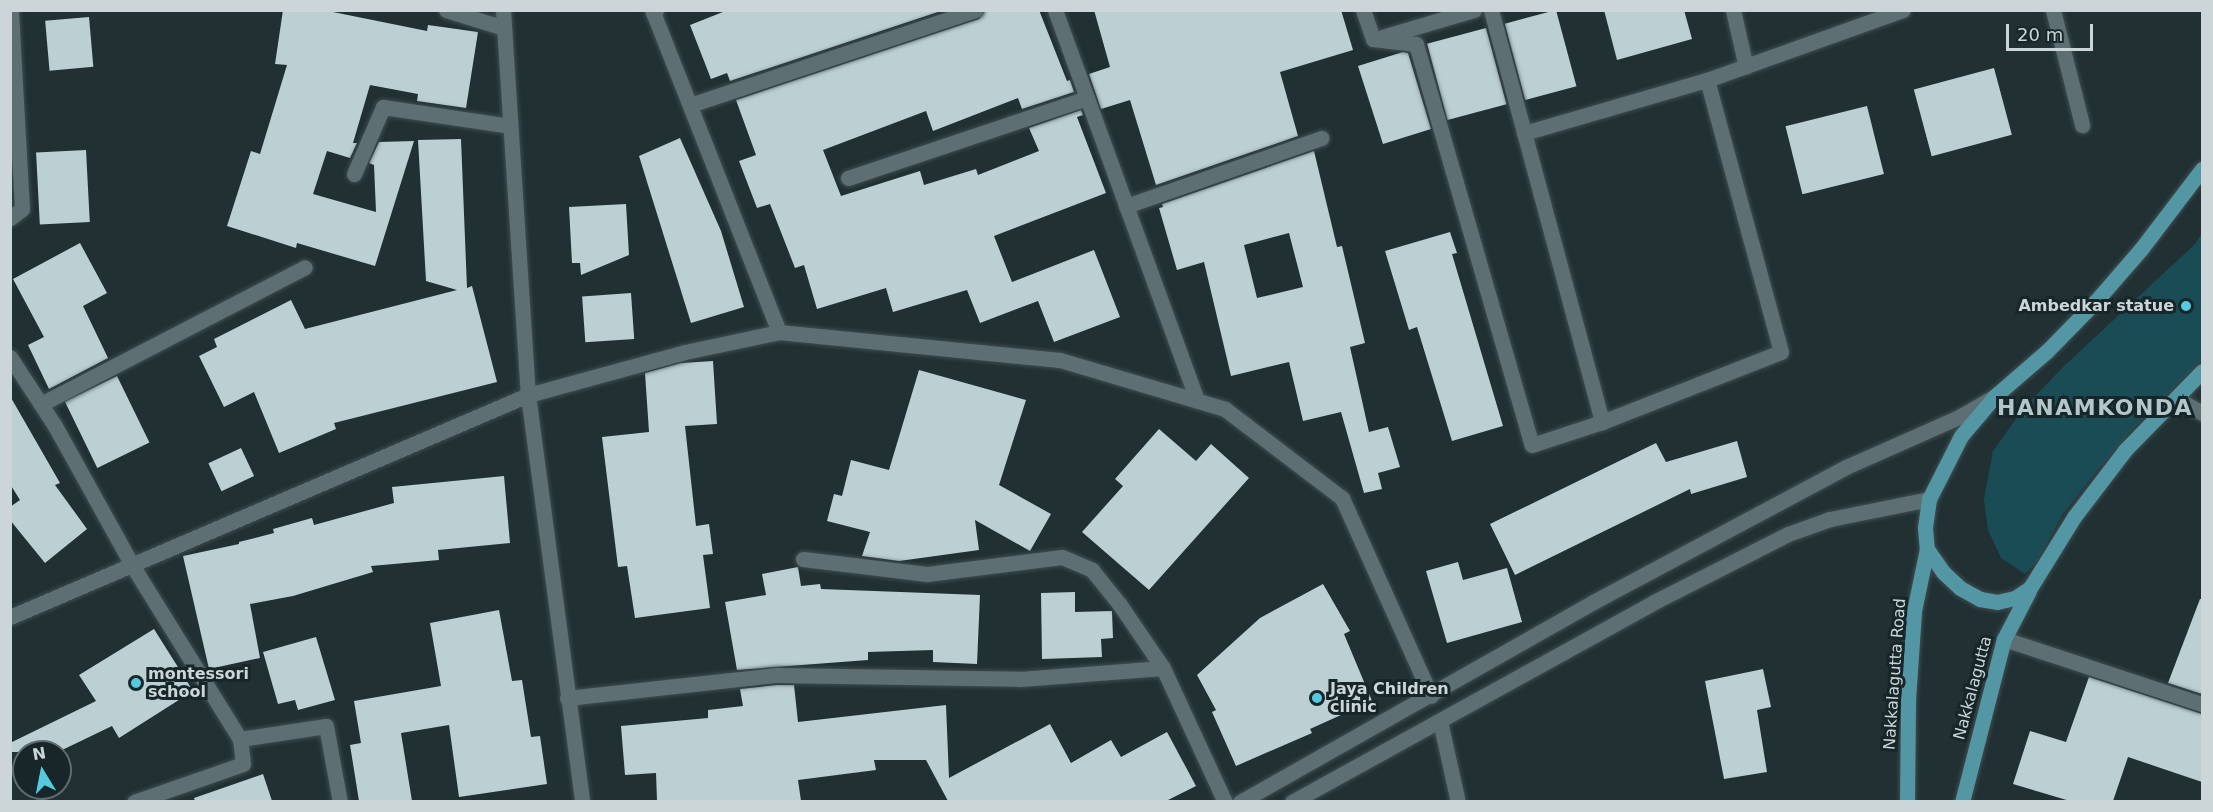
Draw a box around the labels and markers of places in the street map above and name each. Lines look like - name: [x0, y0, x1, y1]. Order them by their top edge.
- place label: Ambedkar statue: [2018, 296, 2174, 316]
- marker: Ambedkar statue: [2179, 299, 2193, 313]
- place label: montessori school: [148, 664, 249, 702]
- marker: montessori school: [129, 676, 143, 690]
- place label: Jaya Children clinic: [1330, 679, 1449, 717]
- marker: Jaya Children clinic: [1308, 689, 1326, 707]

